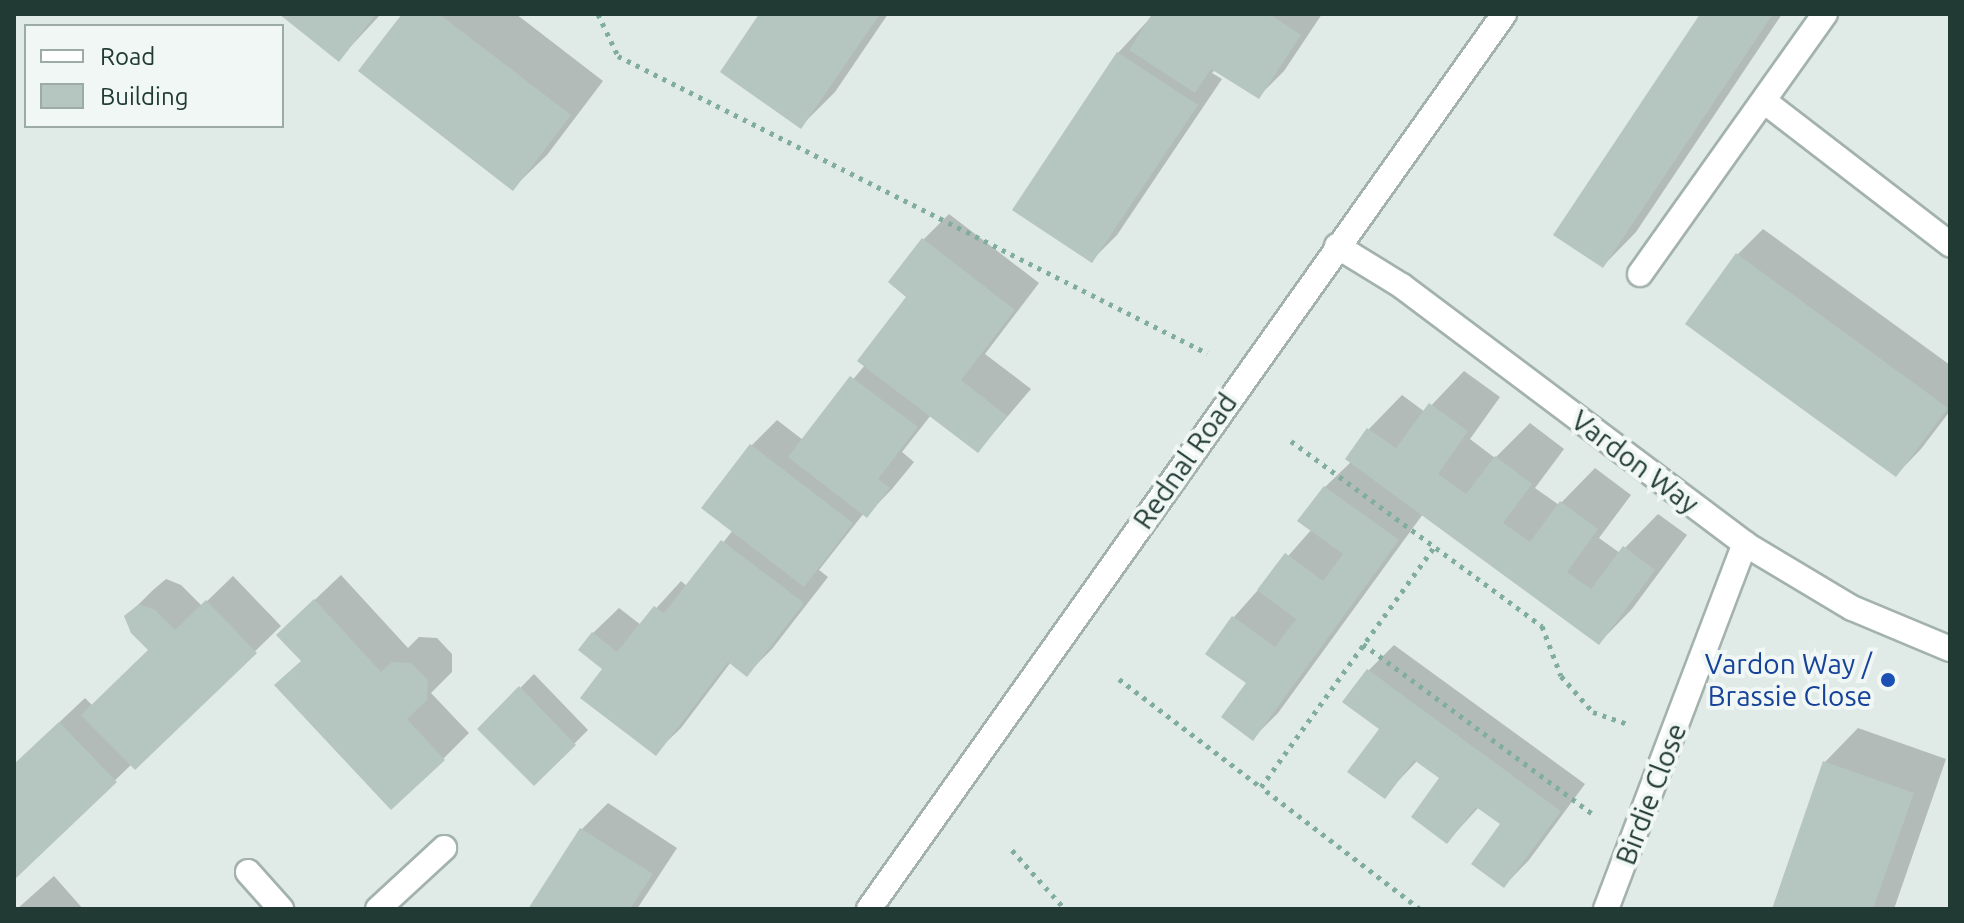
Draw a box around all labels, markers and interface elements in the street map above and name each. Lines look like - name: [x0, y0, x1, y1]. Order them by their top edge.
- legend: [24, 24, 284, 128]
- text: Road: [100, 43, 155, 70]
- text: Building: [100, 83, 188, 110]
- street label: Rednal Road: [1126, 387, 1244, 535]
- street label: Vardon Way: [1565, 403, 1705, 521]
- place label: Vardon Way / Brassie Close: [1705, 647, 1872, 713]
- marker: Vardon Way / Brassie Close: [1879, 671, 1897, 689]
- street label: Birdie Close: [1609, 719, 1693, 869]

